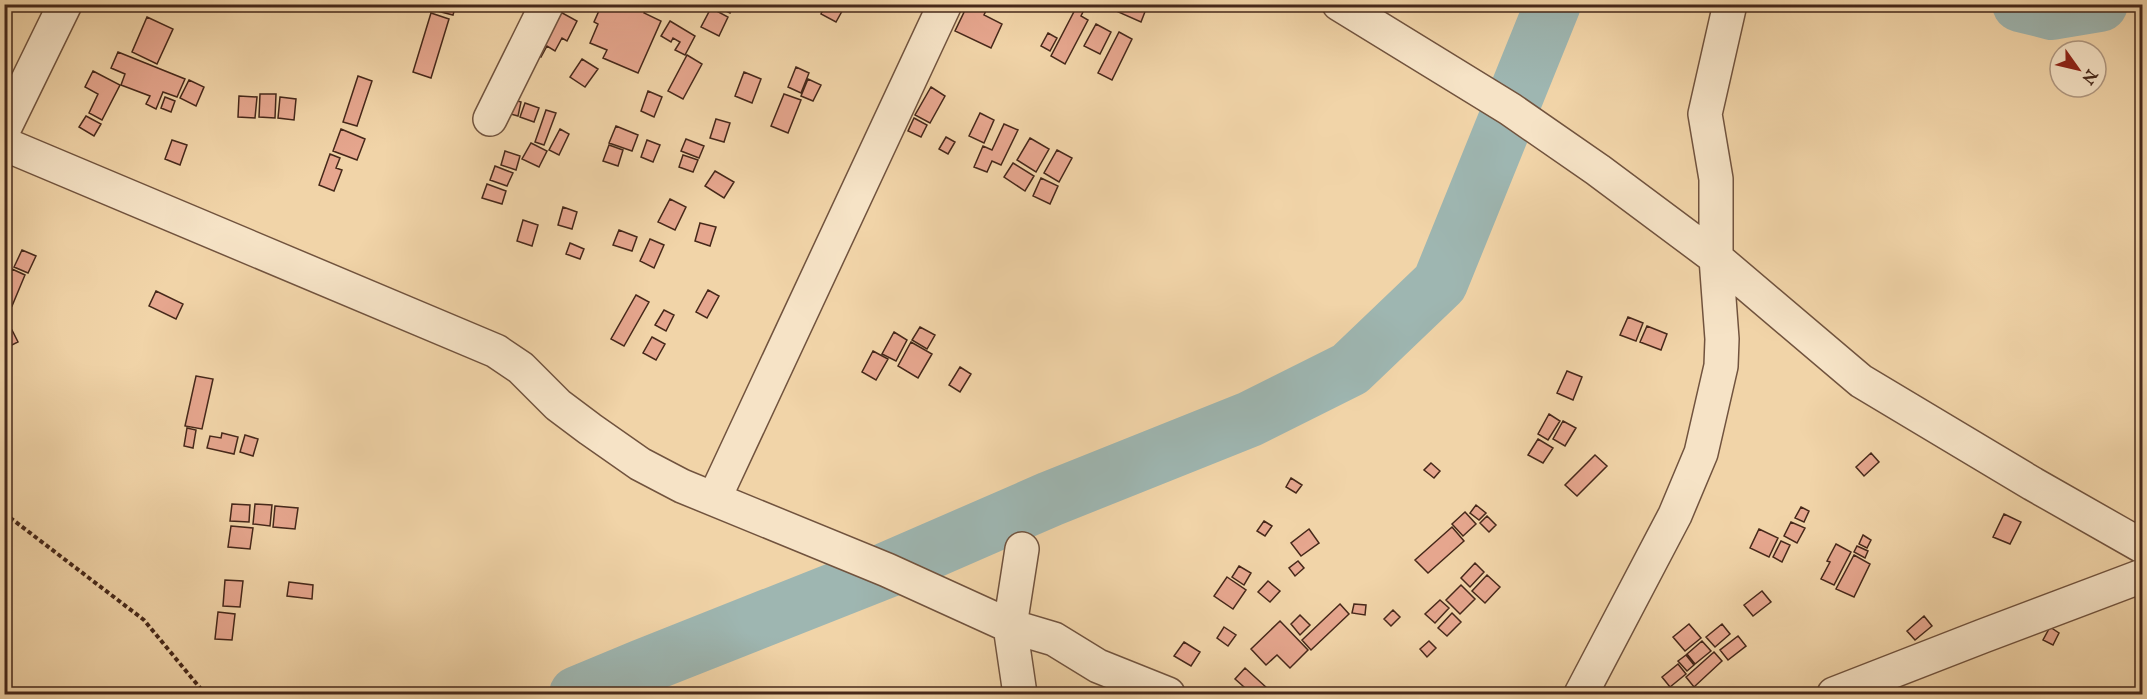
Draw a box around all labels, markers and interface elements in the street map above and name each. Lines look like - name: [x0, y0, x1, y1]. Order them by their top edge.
- north arrow: [2048, 39, 2108, 99]
- text: N: [2077, 64, 2101, 88]

